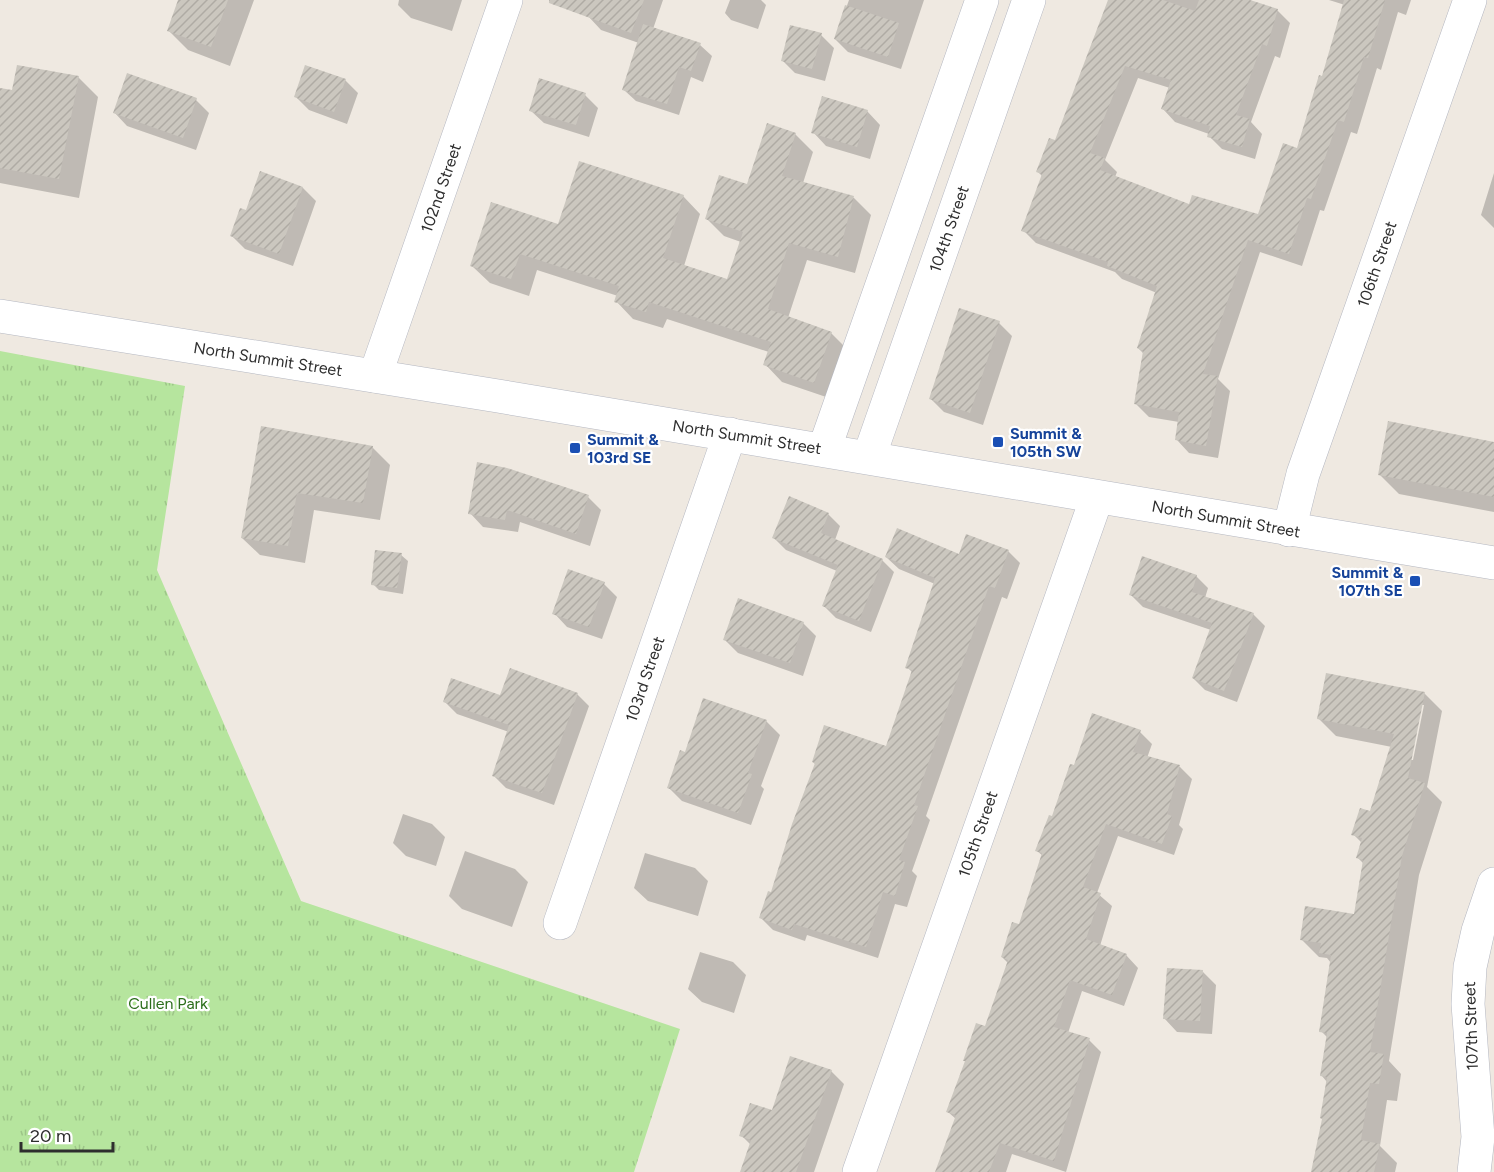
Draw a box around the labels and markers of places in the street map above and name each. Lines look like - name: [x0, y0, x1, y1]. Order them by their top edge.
- place label: Summit & 105th SW: [1010, 424, 1082, 461]
- place label: Summit & 103rd SE: [587, 430, 659, 467]
- marker: Summit & 105th SW: [991, 435, 1005, 449]
- marker: Summit & 103rd SE: [568, 441, 582, 455]
- place label: Summit & 107th SE: [1332, 563, 1404, 600]
- marker: Summit & 107th SE: [1408, 574, 1422, 588]

